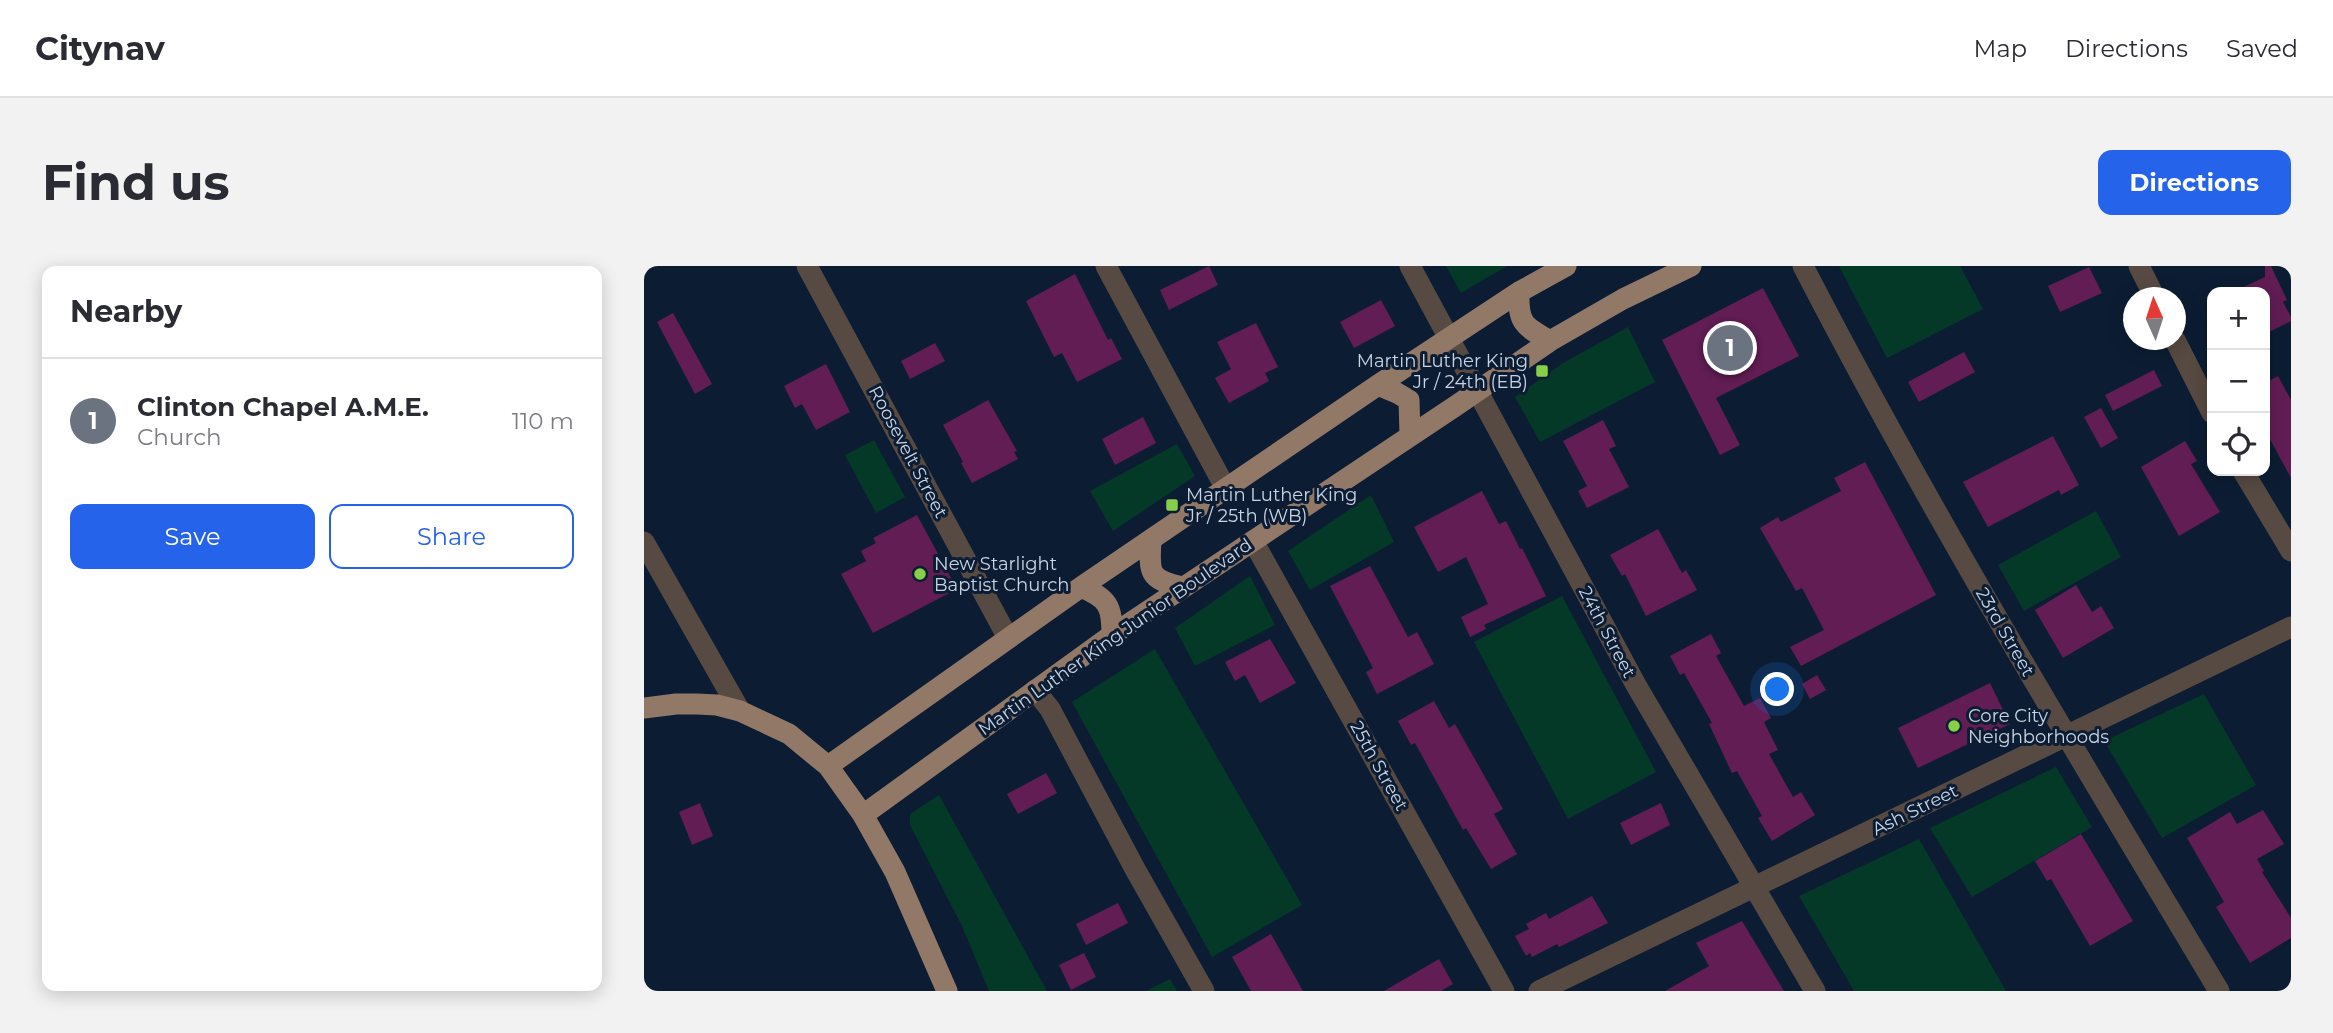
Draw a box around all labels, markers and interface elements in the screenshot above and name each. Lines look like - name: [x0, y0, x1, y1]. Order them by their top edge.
- text: Citynav: [35, 28, 165, 68]
- text: Map: [1974, 34, 2027, 63]
- text: Directions: [2065, 34, 2188, 63]
- text: Saved: [2226, 34, 2298, 63]
- button: Directions: [2098, 150, 2291, 215]
- text: Find us: [42, 153, 230, 212]
- north arrow: [2123, 287, 2186, 350]
- map controls: [2207, 287, 2270, 476]
- button: +: [2207, 287, 2270, 350]
- text: Nearby: [70, 293, 182, 330]
- pin: 1: [1707, 322, 1753, 374]
- place label: Martin Luther King Jr / 24th (EB): [1357, 350, 1528, 393]
- button: −: [2207, 350, 2270, 413]
- marker: Martin Luther King Jr / 24th (EB): [1534, 363, 1550, 379]
- street label: Roosevelt Street: [864, 382, 952, 522]
- text: Clinton Chapel A.M.E.: [137, 391, 429, 423]
- text: 1: [88, 407, 98, 435]
- text: 110 m: [512, 407, 574, 435]
- button: locate: [2207, 413, 2270, 476]
- text: Church: [137, 423, 222, 451]
- place label: Martin Luther King Jr / 25th (WB): [1185, 484, 1357, 527]
- marker: Martin Luther King Jr / 25th (WB): [1164, 497, 1180, 513]
- button: Save: [70, 504, 315, 569]
- button: Share: [329, 504, 574, 569]
- street label: Martin Luther King Junior Boulevard: [974, 534, 1256, 740]
- place label: New Starlight Baptist Church: [934, 553, 1070, 596]
- marker: New Starlight Baptist Church: [912, 566, 928, 582]
- street label: 24th Street: [1574, 583, 1640, 681]
- street label: 23rd Street: [1971, 584, 2039, 680]
- your location: [1760, 672, 1794, 706]
- place label: Core City Neighborhoods: [1968, 705, 2109, 748]
- street label: 25th Street: [1345, 717, 1413, 815]
- marker: Core City Neighborhoods: [1946, 718, 1962, 734]
- street label: Ash Street: [1868, 780, 1962, 840]

